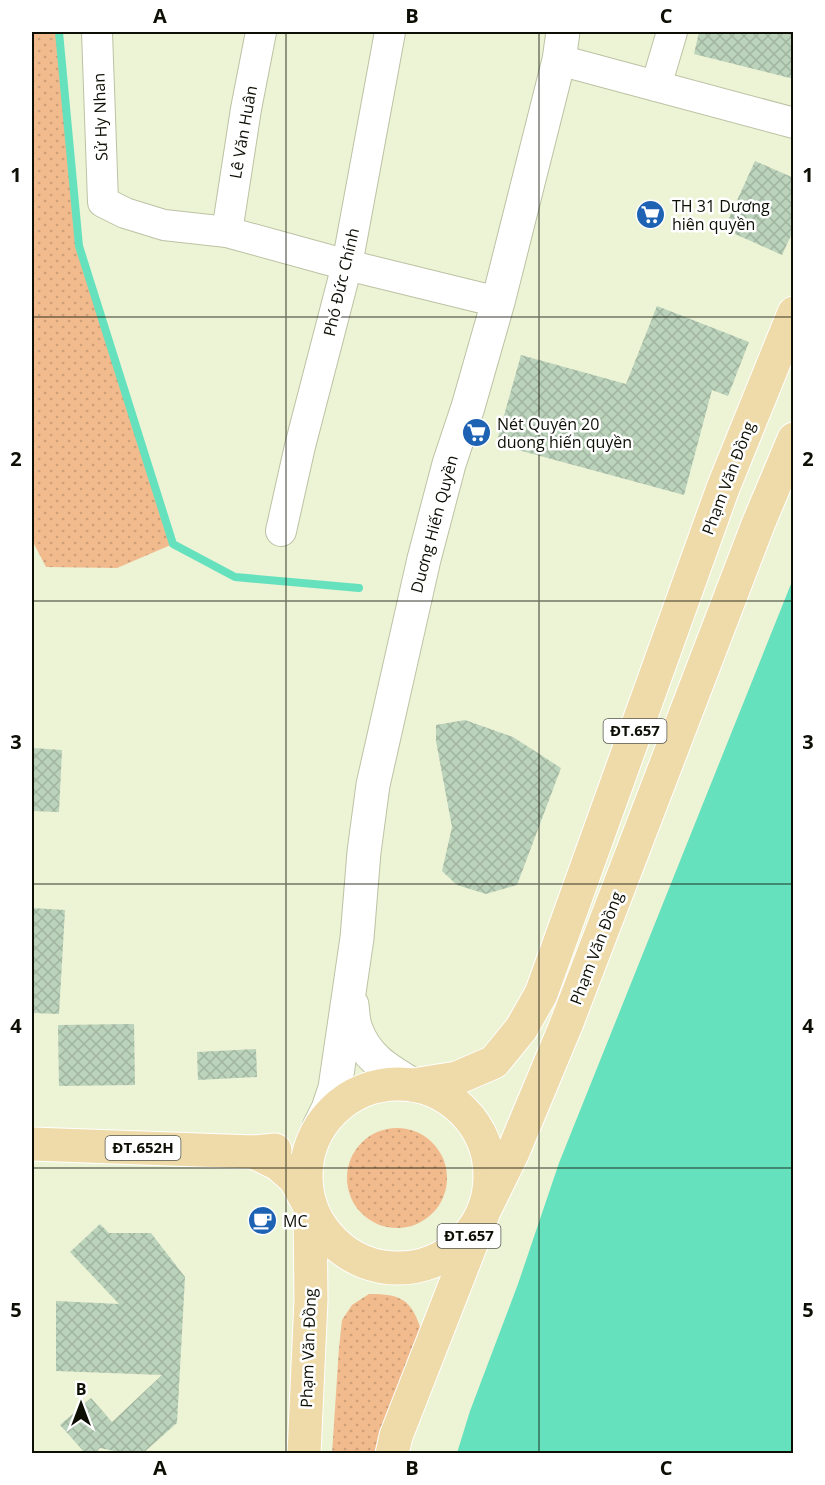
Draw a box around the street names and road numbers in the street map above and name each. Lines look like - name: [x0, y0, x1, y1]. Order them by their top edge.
- street label: Sử Hy Nhan: [87, 73, 113, 161]
- street label: Lê Văn Huân: [224, 84, 262, 180]
- street label: Phó Đức Chính: [318, 226, 364, 338]
- street label: Phạm Văn Đồng: [696, 418, 760, 538]
- street label: Duơng Hiến Quyền: [405, 453, 463, 595]
- road number: ĐT.657: [604, 719, 666, 743]
- street label: Phạm Văn Đồng: [564, 888, 628, 1008]
- road number: ĐT.652H: [106, 1136, 180, 1160]
- road number: ĐT.657: [438, 1224, 500, 1248]
- street label: Phạm Văn Đồng: [295, 1288, 321, 1408]

